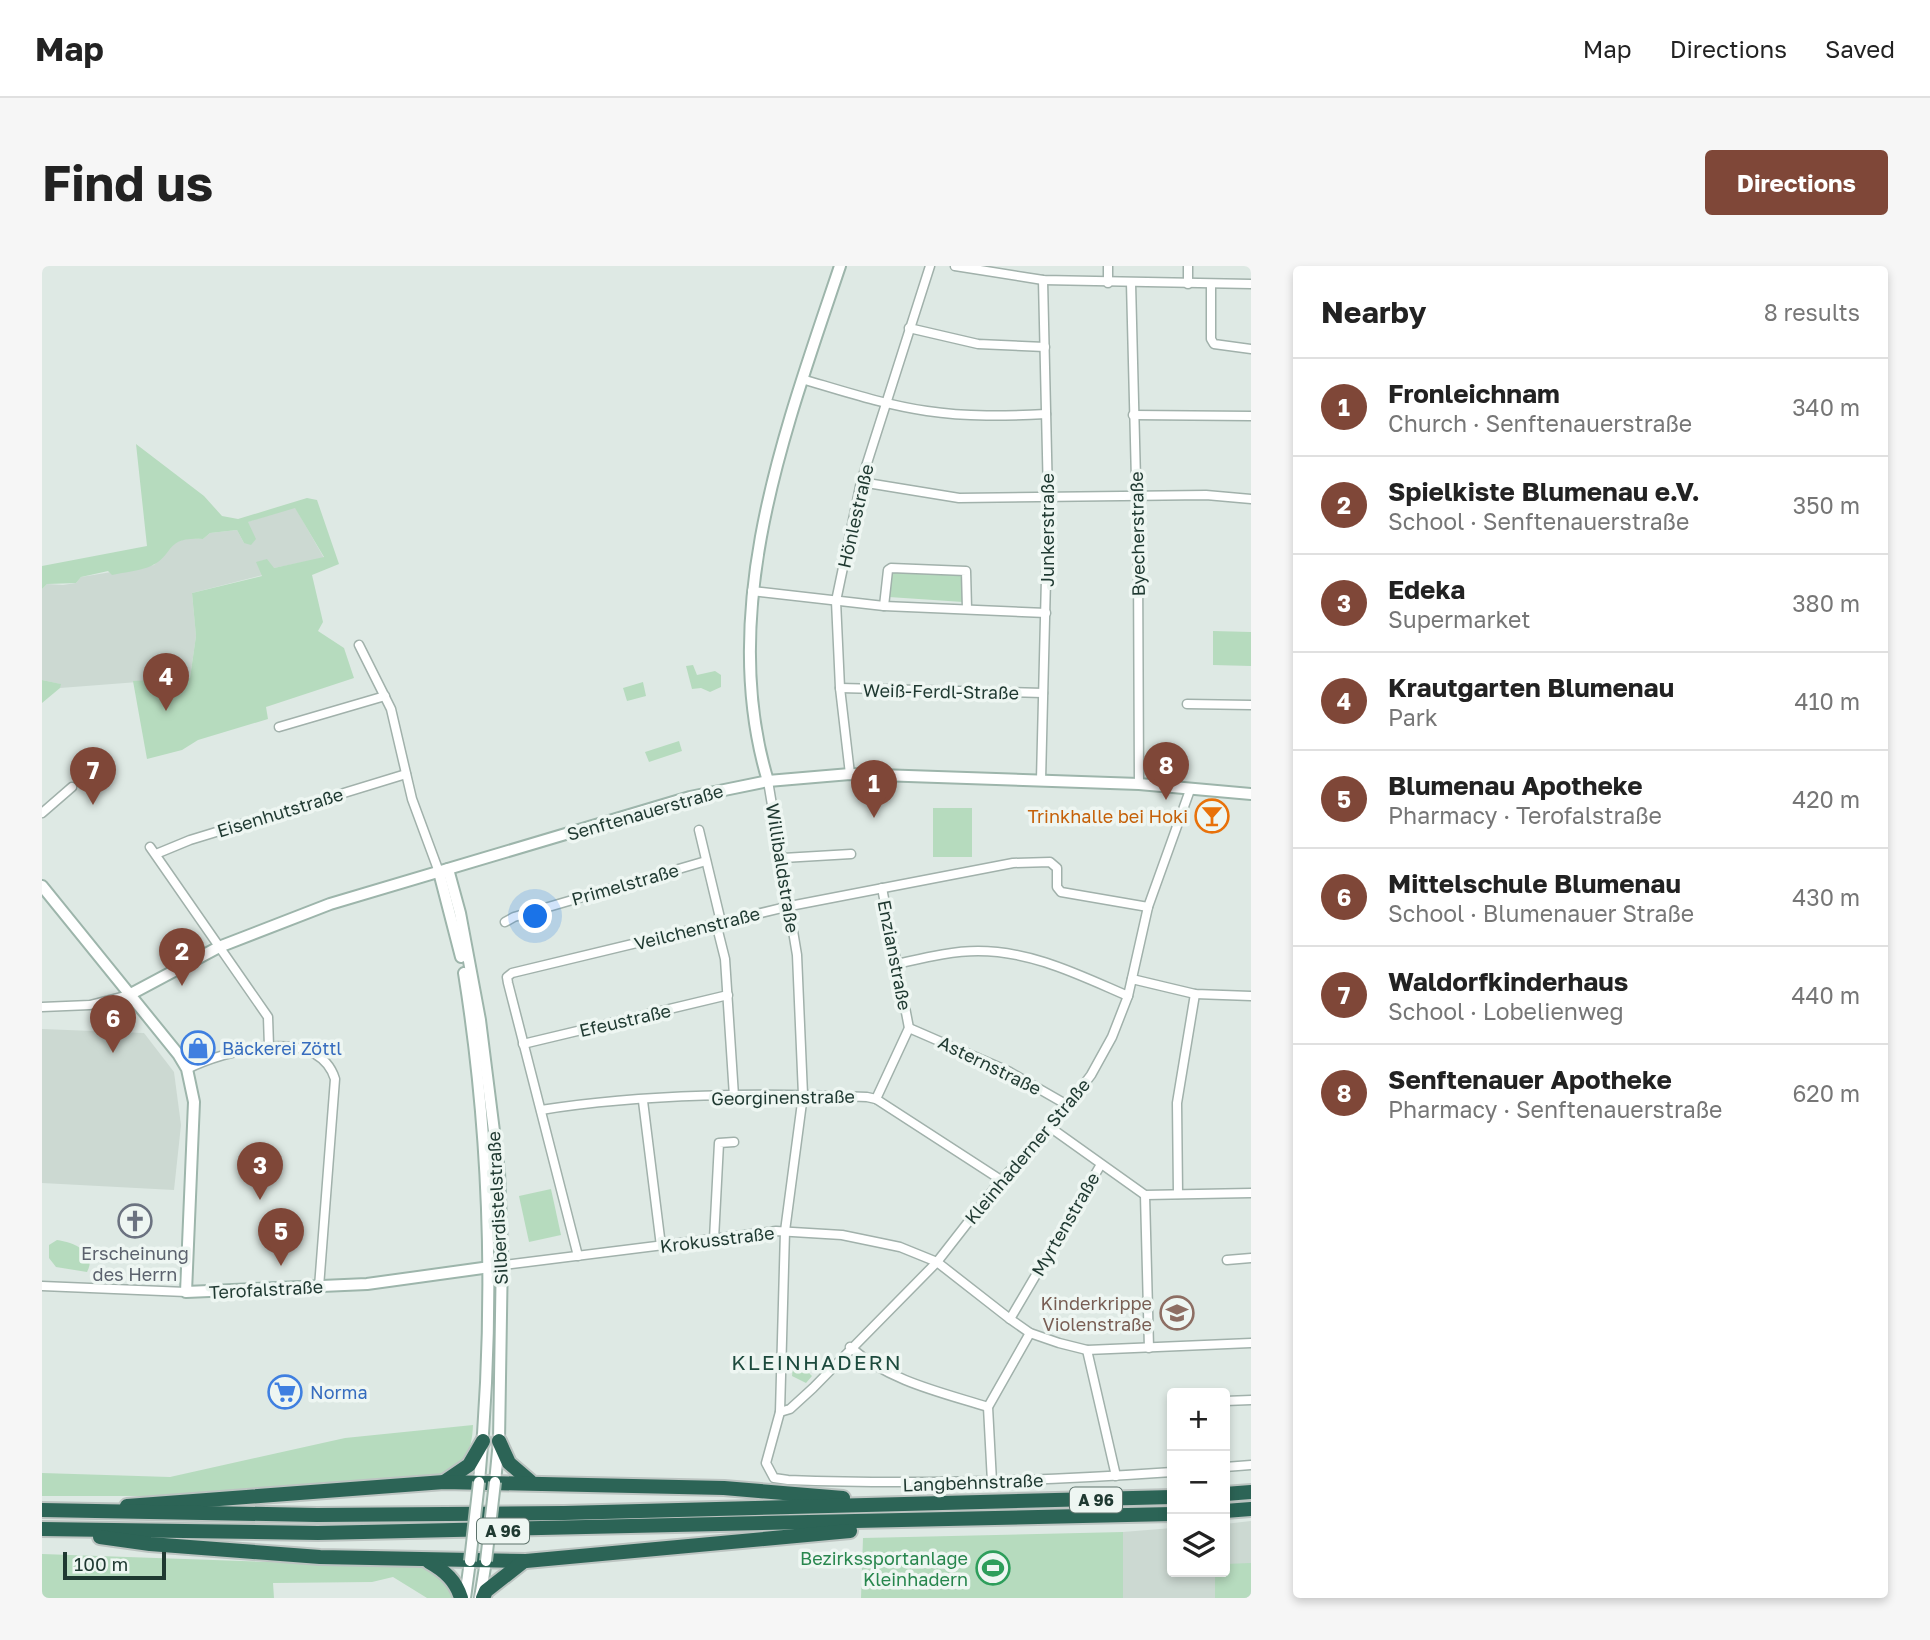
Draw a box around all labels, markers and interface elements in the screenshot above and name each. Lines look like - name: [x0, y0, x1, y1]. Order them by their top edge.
- text: Map: [35, 29, 104, 68]
- text: Map: [1583, 34, 1632, 63]
- text: Directions: [1670, 34, 1787, 63]
- text: Saved: [1825, 34, 1895, 63]
- button: Directions: [1705, 150, 1888, 215]
- text: Find us: [42, 153, 213, 212]
- text: Nearby: [1321, 294, 1426, 330]
- text: 8 results: [1764, 298, 1860, 326]
- text: Fronleichnam: [1388, 378, 1560, 409]
- text: 1: [1338, 393, 1350, 421]
- text: 340 m: [1792, 393, 1860, 421]
- text: Church · Senftenauerstraße: [1388, 409, 1692, 437]
- street label: Hönlestraße: [832, 462, 878, 570]
- street label: Byecherstraße: [1125, 471, 1149, 597]
- street label: Junkerstraße: [1036, 473, 1058, 587]
- text: Spielkiste Blumenau e.V.: [1388, 476, 1700, 507]
- text: 2: [1337, 491, 1351, 519]
- text: 350 m: [1793, 491, 1860, 519]
- text: School · Senftenauerstraße: [1388, 507, 1689, 535]
- text: Edeka: [1388, 574, 1465, 605]
- text: 3: [1337, 589, 1351, 617]
- text: 380 m: [1792, 589, 1860, 617]
- text: Supermarket: [1388, 605, 1531, 633]
- pin: 4: [143, 653, 189, 711]
- text: Krautgarten Blumenau: [1388, 672, 1674, 703]
- street label: Weiß-Ferdl-Straße: [863, 679, 1019, 703]
- text: 4: [1337, 687, 1351, 715]
- text: 410 m: [1794, 687, 1860, 715]
- text: Park: [1388, 703, 1438, 731]
- pin: 8: [1143, 742, 1189, 800]
- pin: 7: [70, 747, 116, 805]
- pin: 1: [851, 760, 897, 818]
- text: Blumenau Apotheke: [1388, 770, 1643, 801]
- street label: Senftenauerstraße: [564, 779, 726, 845]
- street label: Eisenhutstraße: [214, 782, 346, 842]
- text: 5: [1337, 785, 1351, 813]
- text: 420 m: [1792, 785, 1860, 813]
- bar icon: Trinkhalle bei Hoki: [1193, 797, 1231, 835]
- text: Pharmacy · Terofalstraße: [1388, 801, 1662, 829]
- street label: Willibaldstraße: [762, 802, 804, 934]
- place label: Trinkhalle bei Hoki: [1028, 805, 1188, 827]
- street label: Primelstraße: [569, 858, 681, 910]
- text: Mittelschule Blumenau: [1388, 868, 1681, 899]
- text: 6: [1337, 883, 1351, 911]
- text: 430 m: [1792, 883, 1860, 911]
- street label: Enzianstraße: [874, 898, 916, 1012]
- your location: [518, 899, 552, 933]
- text: School · Blumenauer Straße: [1388, 899, 1694, 927]
- street label: Veilchenstraße: [632, 902, 762, 954]
- pin: 2: [159, 928, 205, 986]
- text: Waldorfkinderhaus: [1388, 966, 1628, 997]
- text: 7: [1338, 981, 1350, 1009]
- text: 440 m: [1792, 981, 1860, 1009]
- pin: 6: [90, 995, 136, 1053]
- text: School · Lobelienweg: [1388, 997, 1624, 1025]
- street label: Efeustraße: [577, 999, 673, 1041]
- shop icon: Bäckerei Zöttl: [179, 1029, 217, 1067]
- street label: Asternstraße: [935, 1031, 1045, 1099]
- place label: Bäckerei Zöttl: [222, 1037, 342, 1059]
- text: Senftenauer Apotheke: [1388, 1064, 1672, 1095]
- street label: Kleinhaderner Straße: [960, 1074, 1094, 1228]
- text: 8: [1337, 1079, 1351, 1107]
- text: 620 m: [1792, 1079, 1860, 1107]
- street label: Georginenstraße: [711, 1085, 855, 1109]
- text: Pharmacy · Senftenauerstraße: [1388, 1095, 1722, 1123]
- street label: Silberdistelstraße: [482, 1131, 512, 1285]
- pin: 3: [237, 1142, 283, 1200]
- street label: Myrtenstraße: [1026, 1168, 1104, 1280]
- church icon: Erscheinung des Herrn: [116, 1202, 154, 1240]
- pin: 5: [258, 1208, 304, 1266]
- street label: Krokusstraße: [658, 1221, 776, 1257]
- place label: Erscheinung des Herrn: [81, 1242, 189, 1285]
- street label: Terofalstraße: [208, 1275, 324, 1303]
- place label: Kinderkrippe Violenstraße: [1041, 1292, 1152, 1335]
- school or university icon: Kinderkrippe Violenstraße: [1158, 1294, 1196, 1332]
- district label: KLEINHADERN: [731, 1349, 903, 1375]
- supermarket icon: Norma: [266, 1373, 304, 1411]
- place label: Norma: [310, 1381, 368, 1403]
- map controls: [1167, 1388, 1230, 1577]
- button: +: [1167, 1388, 1230, 1451]
- button: −: [1167, 1451, 1230, 1514]
- street label: Langbehnstraße: [902, 1469, 1044, 1495]
- road number: A 96: [1070, 1488, 1122, 1512]
- button: layers: [1167, 1514, 1230, 1577]
- road number: A 96: [477, 1518, 529, 1544]
- place label: Bezirkssportanlage Kleinhadern: [800, 1547, 968, 1590]
- scale bar: [63, 1549, 166, 1581]
- sports icon: Bezirkssportanlage Kleinhadern: [974, 1549, 1012, 1587]
- text: 100 m: [74, 1552, 128, 1575]

